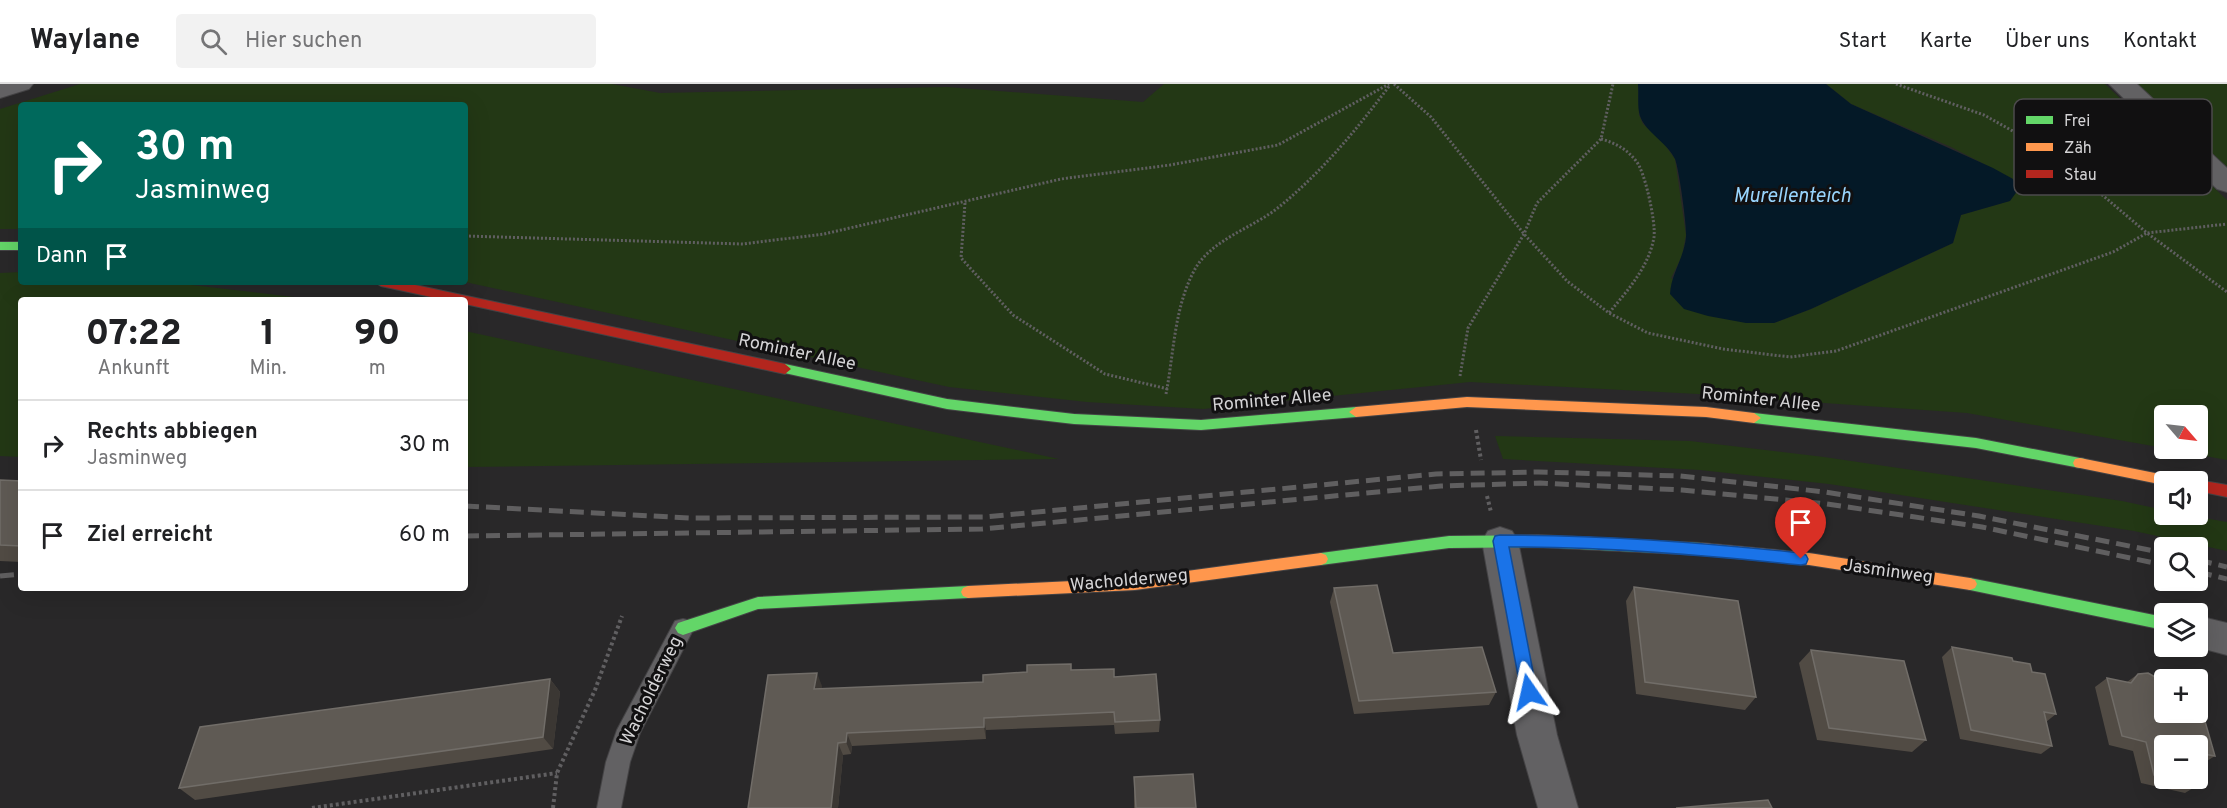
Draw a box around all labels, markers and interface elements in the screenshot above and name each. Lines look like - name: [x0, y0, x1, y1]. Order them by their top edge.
- search box: [176, 14, 596, 68]
- text: Waylane: [30, 23, 140, 59]
- icon: search: [197, 25, 230, 58]
- text: Hier suchen: [245, 28, 362, 55]
- text: Start: [1839, 28, 1887, 55]
- text: Karte: [1920, 28, 1972, 55]
- text: Über uns: [2005, 28, 2090, 55]
- text: Kontakt: [2123, 28, 2197, 55]
- legend: [2014, 99, 2212, 195]
- text: Frei: [2064, 112, 2090, 132]
- text: 30 m: [135, 122, 234, 175]
- icon: right: [36, 126, 114, 204]
- text: Zäh: [2064, 139, 2092, 159]
- text: Stau: [2064, 166, 2097, 186]
- text: Jasminweg: [135, 174, 271, 208]
- water label: Murellenteich: [1733, 184, 1851, 210]
- icon: arrive: [100, 240, 133, 273]
- text: Dann: [36, 243, 88, 270]
- text: 07:22: [86, 312, 182, 358]
- text: 1: [261, 312, 275, 358]
- text: 90: [354, 312, 400, 358]
- street label: Rominter Allee: [736, 329, 858, 377]
- text: Ankunft: [98, 356, 170, 382]
- text: Min.: [249, 356, 286, 382]
- text: m: [369, 356, 386, 382]
- street label: Rominter Allee: [1700, 382, 1822, 418]
- street label: Rominter Allee: [1211, 384, 1333, 418]
- north arrow: [2154, 405, 2208, 459]
- map controls: [2154, 405, 2208, 789]
- text: Rechts abbiegen: [87, 419, 258, 446]
- icon: right: [36, 429, 69, 462]
- text: 30 m: [399, 432, 450, 459]
- text: Jasminweg: [87, 446, 187, 472]
- button: sound: [2154, 471, 2208, 525]
- pin: [1775, 497, 1826, 559]
- icon: arrive: [1784, 506, 1817, 539]
- icon: arrive: [36, 519, 69, 552]
- text: Ziel erreicht: [87, 522, 213, 549]
- text: 60 m: [399, 522, 450, 549]
- button: search: [2154, 537, 2208, 591]
- street label: Jasminweg: [1842, 554, 1934, 590]
- street label: Wacholderweg: [1069, 564, 1189, 598]
- button: layers: [2154, 603, 2208, 657]
- street label: Wacholderweg: [616, 633, 688, 749]
- position arrow: [1497, 660, 1561, 724]
- button: +: [2154, 669, 2208, 723]
- button: −: [2154, 735, 2208, 789]

